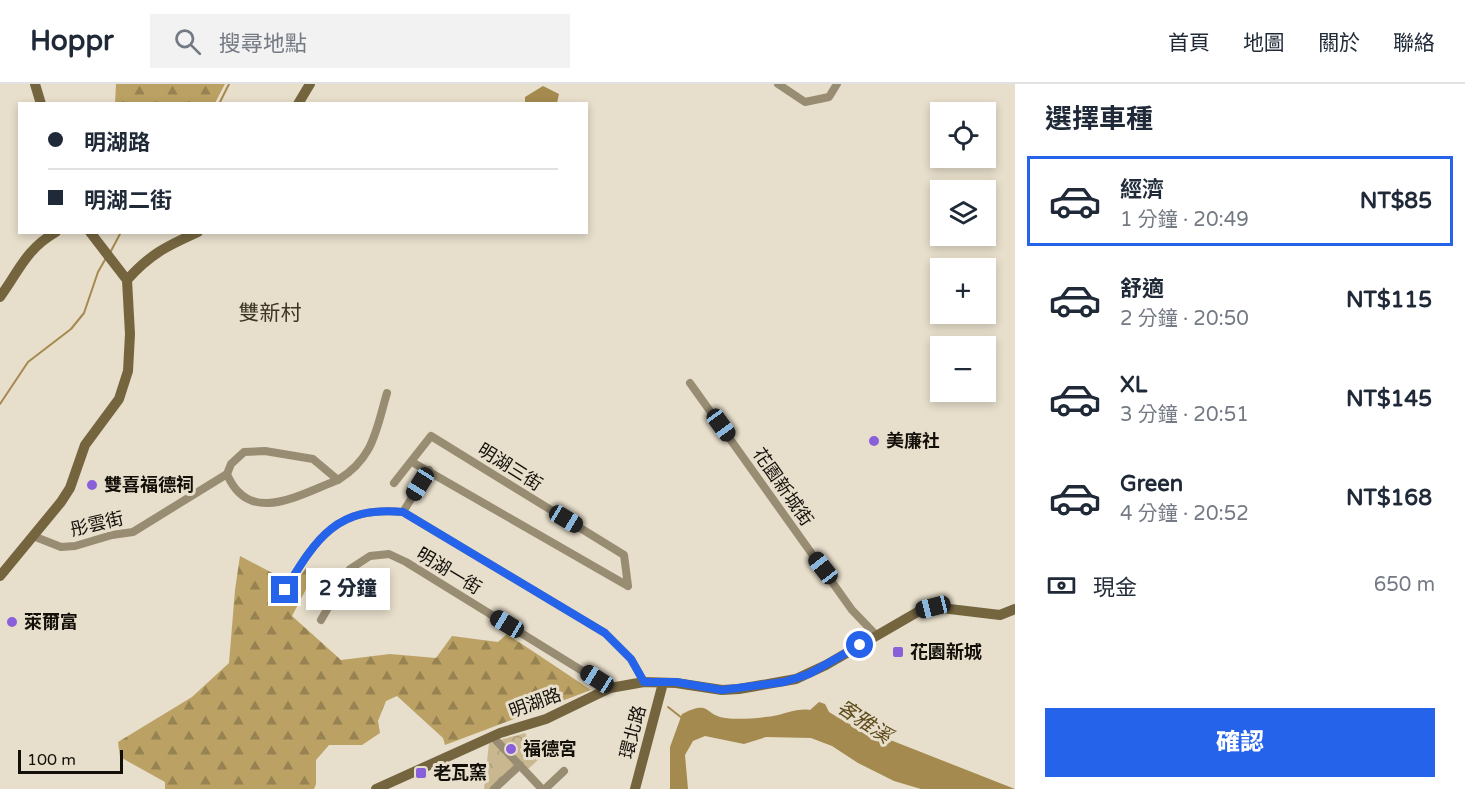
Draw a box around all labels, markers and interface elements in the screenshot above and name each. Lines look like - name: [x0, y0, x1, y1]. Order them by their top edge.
- search box: [150, 14, 570, 68]
- text: Hoppr: [30, 24, 114, 58]
- icon: search: [171, 25, 204, 58]
- text: 搜尋地點: [219, 31, 307, 57]
- text: 首頁: [1168, 31, 1210, 56]
- text: 地圖: [1243, 31, 1285, 56]
- text: 關於: [1318, 31, 1360, 56]
- text: 聯絡: [1393, 31, 1435, 56]
- map controls: [930, 102, 996, 402]
- button: locate: [930, 102, 996, 168]
- text: 選擇車種: [1045, 103, 1153, 136]
- text: 明湖路: [84, 130, 150, 156]
- icon: car: [1048, 174, 1102, 228]
- text: 經濟: [1120, 177, 1164, 203]
- button: layers: [930, 180, 996, 246]
- text: 明湖二街: [84, 188, 172, 214]
- text: NT$85: [1360, 188, 1432, 214]
- text: 1 分鐘 · 20:49: [1120, 208, 1249, 232]
- button: +: [930, 258, 996, 324]
- icon: car: [1048, 273, 1102, 327]
- text: 舒適: [1120, 276, 1164, 302]
- text: NT$115: [1346, 287, 1432, 313]
- district label: 雙新村: [239, 301, 302, 326]
- text: 2 分鐘 · 20:50: [1120, 307, 1249, 331]
- button: −: [930, 336, 996, 402]
- icon: car: [1048, 372, 1102, 426]
- text: XL: [1120, 372, 1147, 398]
- text: NT$145: [1346, 386, 1432, 412]
- text: 3 分鐘 · 20:51: [1120, 403, 1249, 427]
- car: [703, 405, 739, 445]
- place label: 美廉社: [886, 430, 940, 452]
- marker: 美廉社: [867, 434, 881, 448]
- street label: 明湖三街: [474, 439, 546, 495]
- street label: 花園新城街: [748, 444, 818, 530]
- car: [403, 464, 437, 504]
- icon: car: [1048, 471, 1102, 525]
- text: Green: [1120, 471, 1183, 497]
- place label: 雙喜福德祠: [104, 474, 194, 496]
- marker: 雙喜福德祠: [85, 478, 99, 492]
- text: NT$168: [1346, 485, 1432, 511]
- car: [546, 502, 586, 536]
- text: 4 分鐘 · 20:52: [1120, 502, 1249, 526]
- street label: 彤雲街: [68, 507, 126, 541]
- street label: 明湖一街: [412, 543, 486, 599]
- car: [805, 548, 841, 588]
- callout: 2 分鐘: [306, 569, 390, 611]
- icon: cash: [1045, 569, 1078, 602]
- text: 650 m: [1374, 573, 1435, 597]
- text: 現金: [1093, 575, 1137, 601]
- route end: [271, 576, 298, 603]
- text: 2 分鐘: [319, 577, 377, 601]
- car: [913, 594, 953, 620]
- car: [487, 607, 527, 641]
- place label: 萊爾富: [24, 611, 78, 633]
- marker: 萊爾富: [5, 615, 19, 629]
- route start: [846, 631, 873, 658]
- place label: 花園新城: [910, 641, 982, 663]
- marker: 花園新城: [891, 645, 905, 659]
- car: [577, 662, 617, 696]
- street label: 明湖路: [506, 683, 564, 723]
- water label: 客雅溪: [832, 695, 898, 750]
- street label: 環北路: [615, 703, 651, 761]
- button: 確認: [1045, 708, 1435, 777]
- place label: 福德宮: [523, 738, 577, 760]
- marker: 福德宮: [504, 742, 518, 756]
- scale bar: [18, 747, 123, 774]
- text: 100 m: [27, 750, 76, 770]
- place label: 老瓦窯: [433, 762, 487, 784]
- marker: 老瓦窯: [414, 766, 428, 780]

